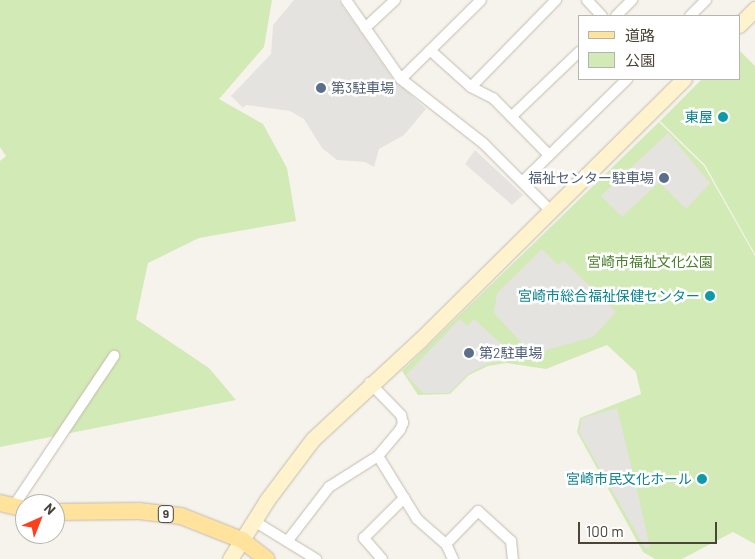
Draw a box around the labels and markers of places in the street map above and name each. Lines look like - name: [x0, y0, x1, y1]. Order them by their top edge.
- place label: 第3駐車場: [331, 80, 394, 96]
- marker: 第3駐車場: [315, 82, 327, 94]
- place label: 東屋: [685, 109, 713, 125]
- marker: 東屋: [717, 111, 729, 123]
- place label: 福祉センター駐車場: [528, 170, 654, 186]
- marker: 福祉センター駐車場: [658, 172, 670, 184]
- place label: 宮崎市総合福祉保健センター: [518, 288, 700, 304]
- marker: 宮崎市総合福祉保健センター: [704, 290, 716, 302]
- place label: 第2駐車場: [479, 345, 543, 361]
- marker: 第2駐車場: [463, 347, 475, 359]
- place label: 宮崎市民文化ホール: [566, 471, 692, 487]
- marker: 宮崎市民文化ホール: [696, 473, 708, 485]

